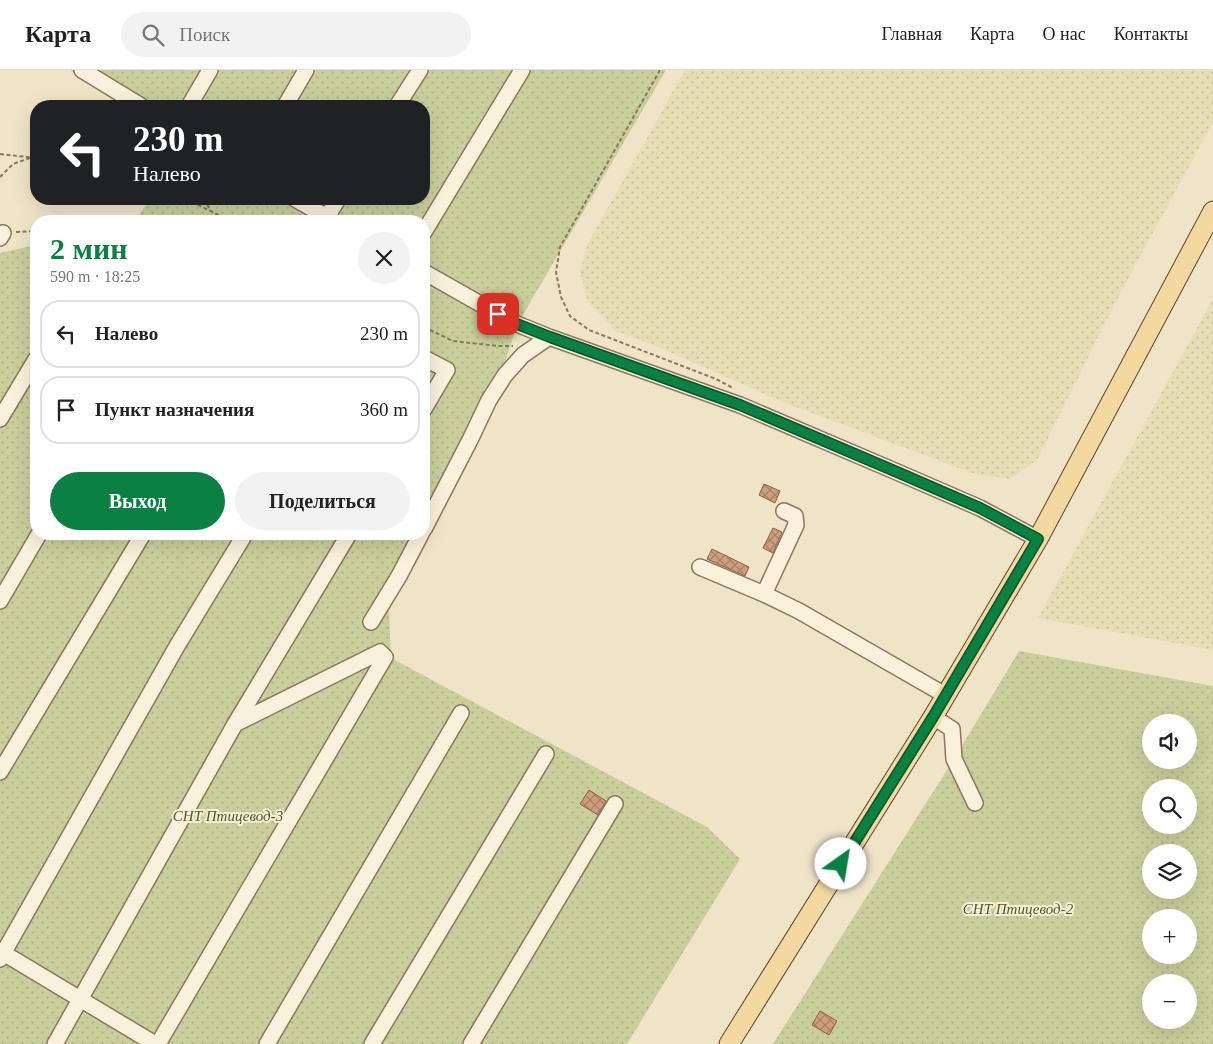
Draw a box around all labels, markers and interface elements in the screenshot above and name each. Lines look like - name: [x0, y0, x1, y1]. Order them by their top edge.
- search box: [121, 12, 471, 57]
- text: Карта: [25, 21, 91, 47]
- icon: search: [139, 21, 167, 49]
- text: Поиск: [179, 24, 230, 45]
- text: Главная: [882, 24, 942, 44]
- text: Карта: [970, 24, 1015, 44]
- text: О нас: [1043, 24, 1086, 44]
- text: Контакты: [1114, 24, 1188, 44]
- icon: left: [50, 120, 115, 185]
- text: 230 m: [133, 120, 223, 159]
- text: Налево: [133, 161, 201, 186]
- text: 2 мин: [50, 232, 128, 265]
- button: close: [358, 232, 410, 284]
- text: 590 m · 18:25: [50, 268, 140, 285]
- pin: [477, 293, 519, 335]
- icon: arrive: [484, 300, 512, 328]
- icon: left: [52, 320, 80, 348]
- text: Налево: [95, 323, 158, 344]
- text: 230 m: [360, 323, 408, 344]
- icon: arrive: [52, 396, 80, 424]
- text: Пункт назначения: [95, 399, 254, 420]
- text: 360 m: [360, 399, 408, 420]
- button: Выход: [50, 472, 225, 530]
- button: Поделиться: [235, 472, 410, 530]
- map controls: [1142, 714, 1197, 1029]
- button: sound: [1142, 714, 1197, 769]
- button: search: [1142, 779, 1197, 834]
- park label: СНТ Птицевод-3: [173, 808, 283, 824]
- position arrow: [814, 837, 866, 889]
- button: layers: [1142, 844, 1197, 899]
- park label: СНТ Птицевод-2: [963, 901, 1074, 917]
- button: +: [1142, 909, 1197, 964]
- button: −: [1142, 974, 1197, 1029]

